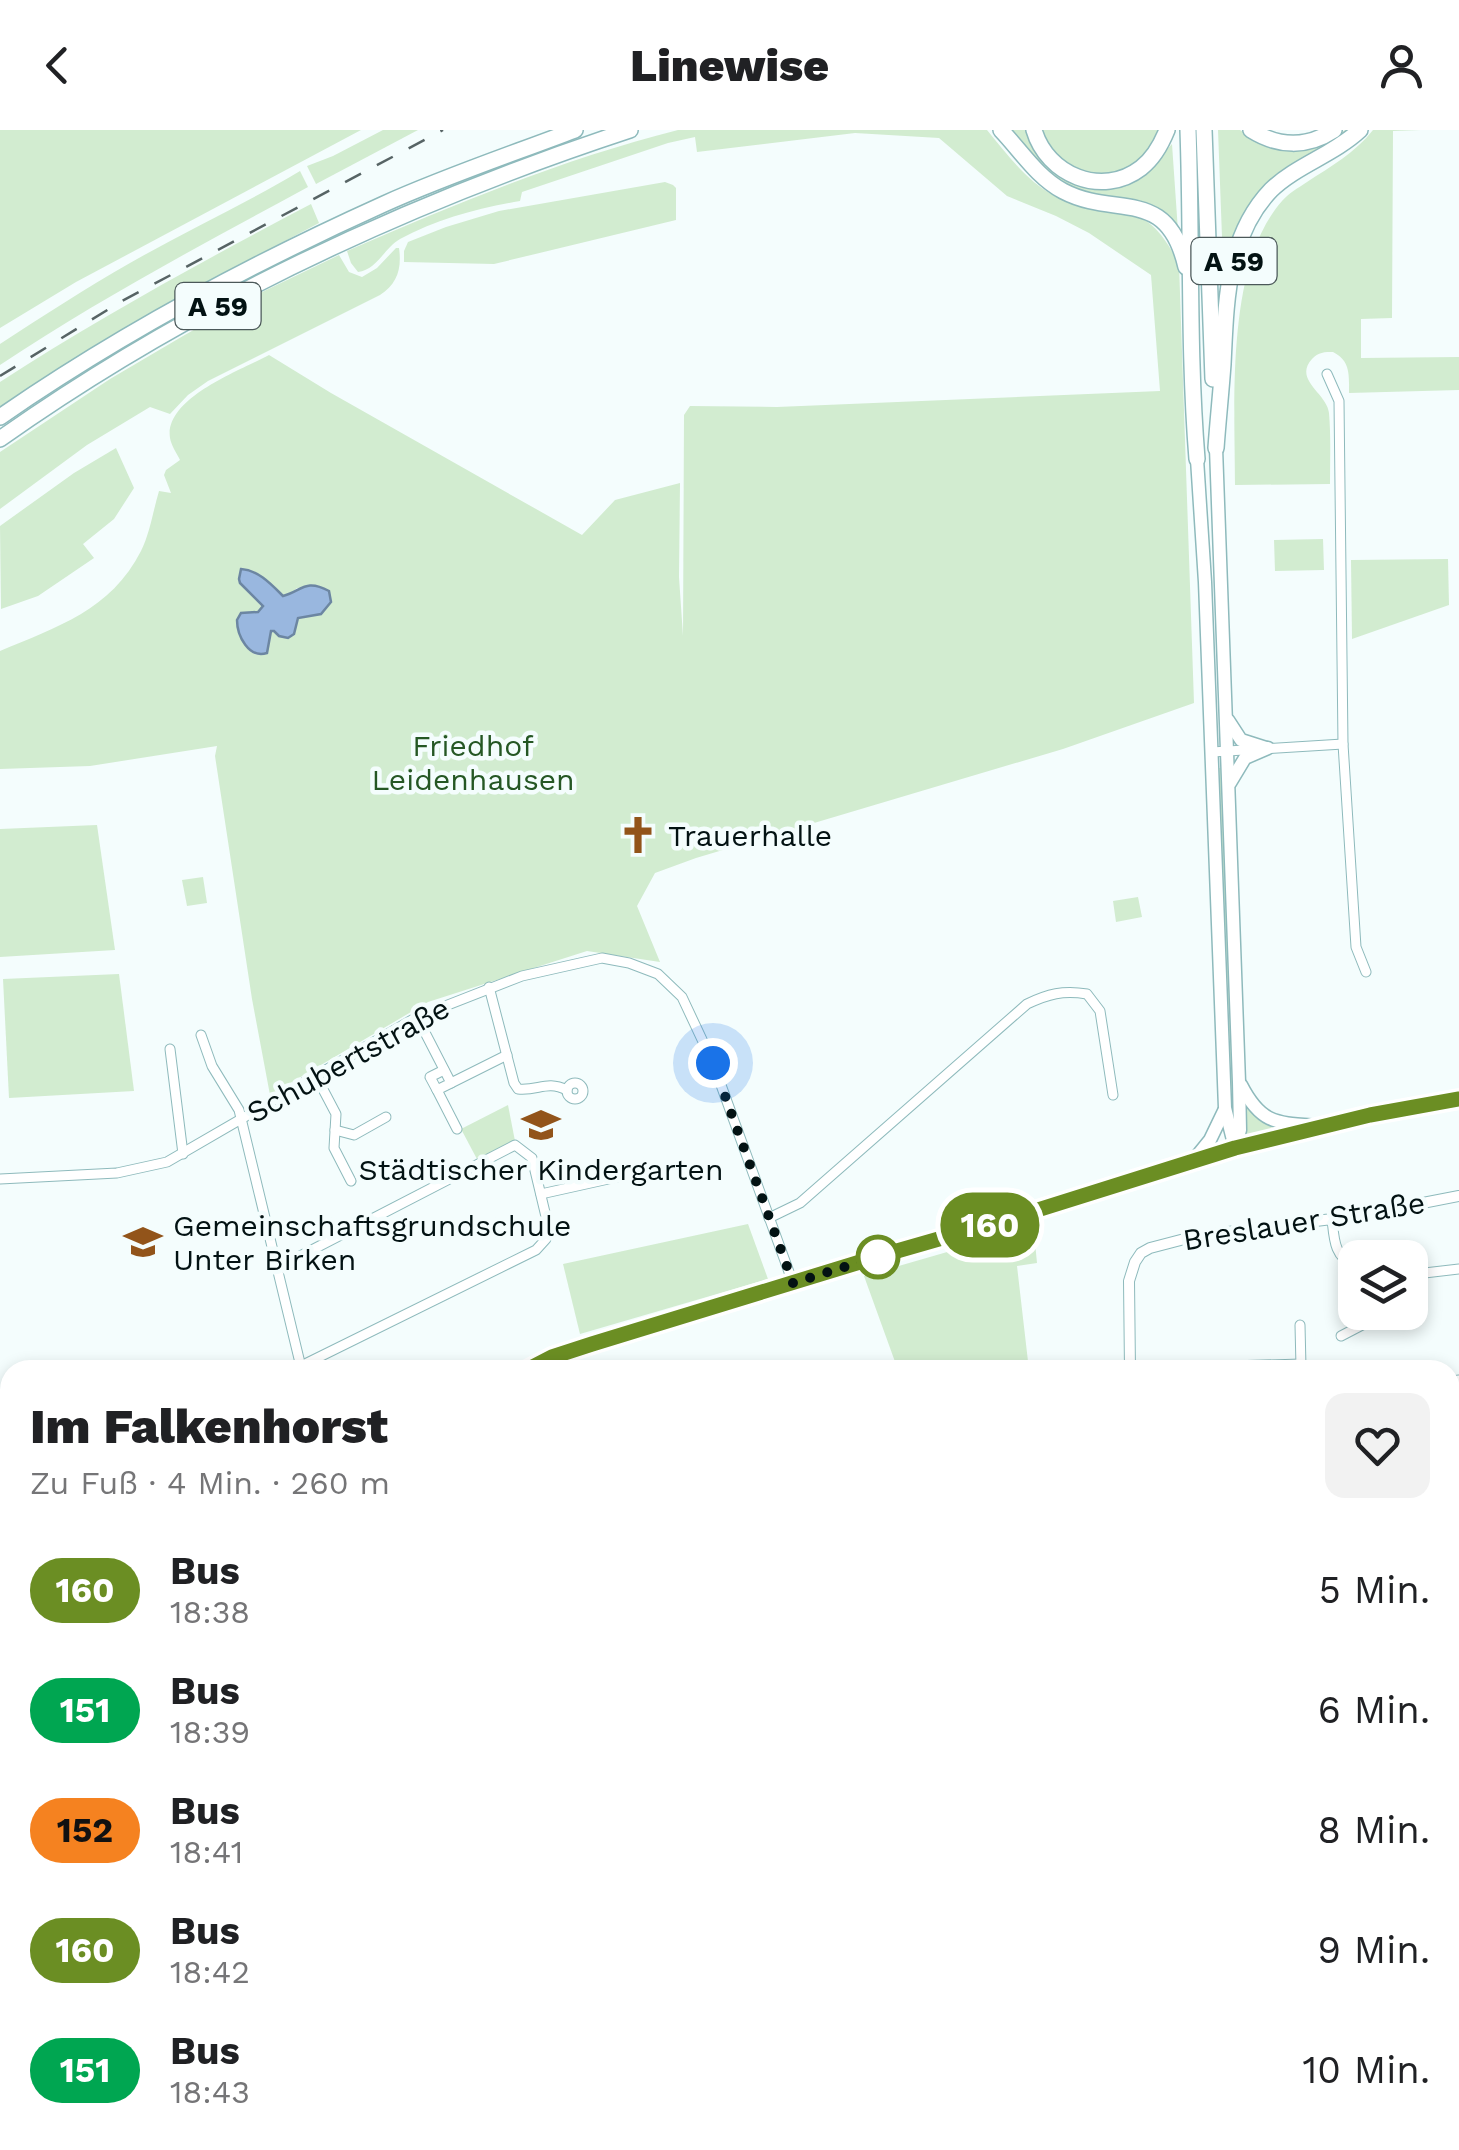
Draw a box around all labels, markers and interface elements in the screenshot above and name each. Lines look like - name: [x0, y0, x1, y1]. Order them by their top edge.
- icon: back: [30, 38, 85, 93]
- icon: person: [1374, 38, 1429, 93]
- text: Linewise: [630, 39, 829, 92]
- road number: A 59: [1192, 238, 1276, 284]
- road number: A 59: [176, 283, 260, 329]
- park label: Friedhof Leidenhausen: [371, 728, 575, 797]
- church icon: Trauerhalle: [617, 814, 659, 856]
- place label: Trauerhalle: [668, 818, 832, 853]
- street label: Schubertstraße: [241, 990, 455, 1130]
- your location: [688, 1038, 738, 1088]
- school or university icon: Städtischer Kindergarten: [520, 1104, 562, 1146]
- place label: Städtischer Kindergarten: [359, 1152, 723, 1187]
- street label: Breslauer Straße: [1180, 1185, 1428, 1257]
- line badge: 160: [932, 1192, 1048, 1258]
- text: 160: [960, 1204, 1020, 1246]
- place label: Gemeinschaftsgrundschule Unter Birken: [173, 1208, 571, 1277]
- school or university icon: Gemeinschaftsgrundschule Unter Birken: [122, 1221, 164, 1263]
- unlabelled marker: [857, 1236, 899, 1278]
- map controls: [1338, 1240, 1428, 1330]
- button: layers: [1338, 1240, 1428, 1330]
- button: heart: [1325, 1393, 1430, 1498]
- text: Im Falkenhorst: [30, 1398, 388, 1455]
- text: Zu Fuß · 4 Min. · 260 m: [30, 1464, 390, 1502]
- text: Bus: [170, 1549, 240, 1593]
- text: 5 Min.: [1319, 1568, 1430, 1612]
- text: 160: [55, 1569, 115, 1611]
- text: 18:38: [170, 1593, 250, 1631]
- text: Bus: [170, 1669, 240, 1713]
- text: 6 Min.: [1318, 1688, 1430, 1732]
- text: 151: [60, 1689, 110, 1731]
- text: 18:39: [170, 1713, 250, 1751]
- text: Bus: [170, 1789, 240, 1833]
- text: 8 Min.: [1317, 1808, 1430, 1852]
- text: 152: [57, 1809, 113, 1851]
- text: 18:41: [170, 1833, 243, 1871]
- text: Bus: [170, 1909, 240, 1953]
- text: 9 Min.: [1317, 1928, 1430, 1972]
- text: 160: [55, 1929, 115, 1971]
- text: 18:42: [170, 1953, 250, 1991]
- text: Bus: [170, 2029, 240, 2073]
- text: 10 Min.: [1302, 2048, 1430, 2092]
- text: 151: [60, 2049, 110, 2091]
- text: 18:43: [170, 2073, 250, 2111]

